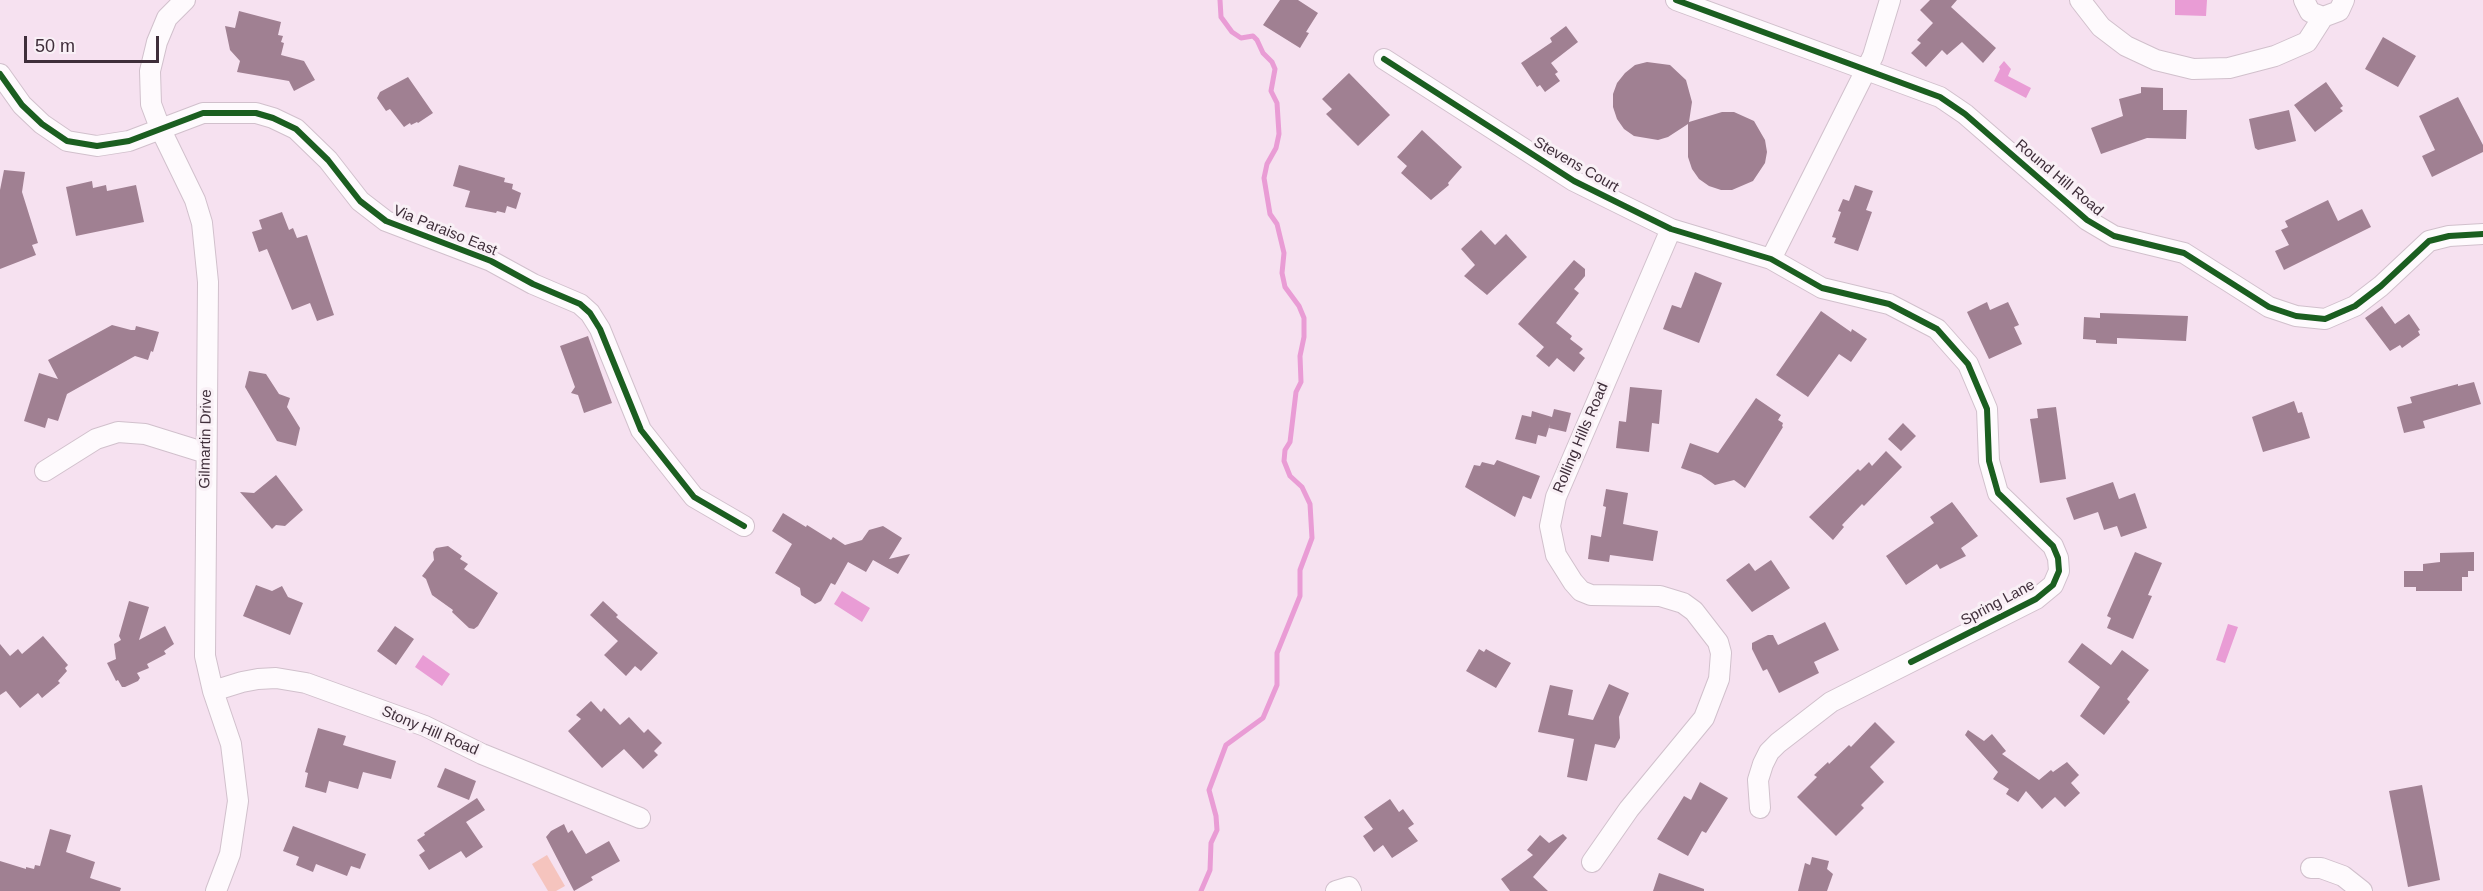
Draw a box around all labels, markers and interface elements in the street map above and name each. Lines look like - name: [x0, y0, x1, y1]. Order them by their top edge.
- scale bar: [27, 24, 162, 62]
- text: 50 m: [35, 36, 75, 56]
- street label: Stevens Court: [1530, 133, 1622, 197]
- street label: Round Hill Road: [2011, 136, 2107, 220]
- street label: Via Paraiso East: [390, 202, 500, 260]
- street label: Rolling Hills Road: [1550, 380, 1612, 496]
- street label: Gilmartin Drive: [196, 389, 216, 489]
- street label: Spring Lane: [1958, 576, 2038, 630]
- street label: Stony Hill Road: [379, 703, 481, 759]

